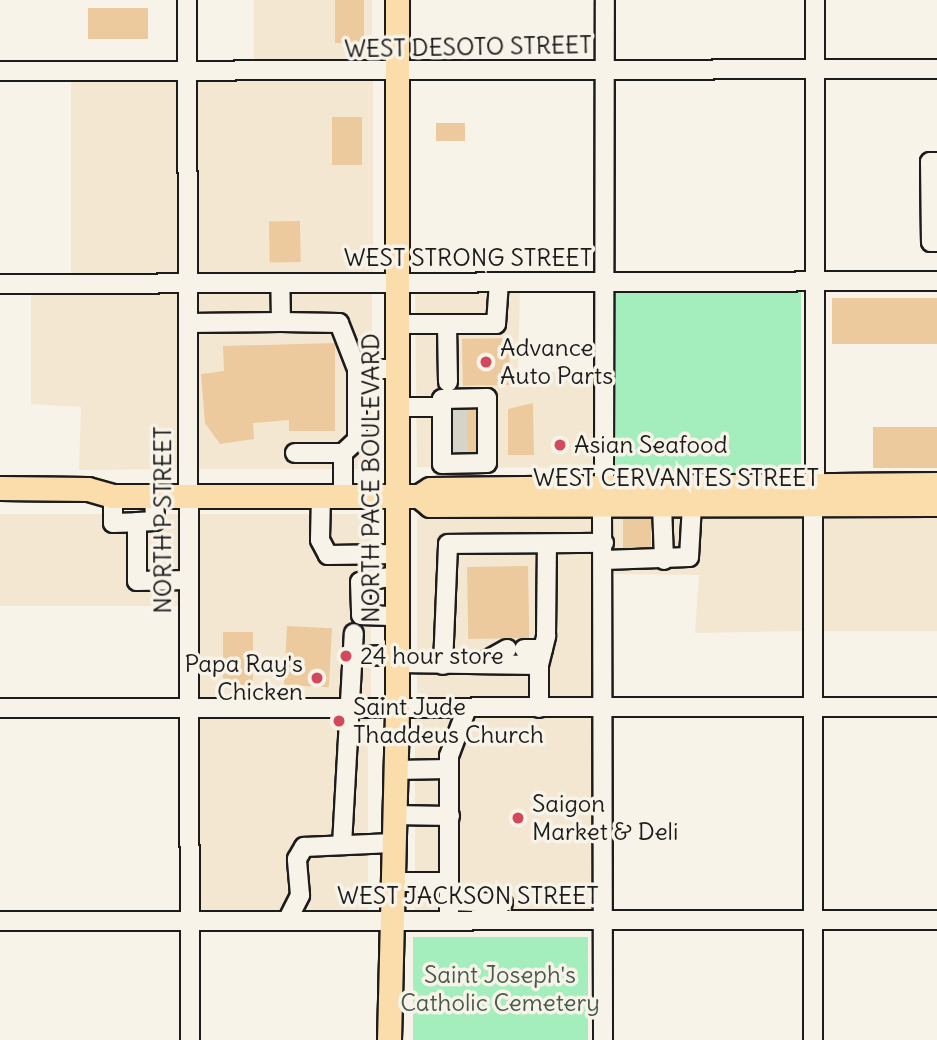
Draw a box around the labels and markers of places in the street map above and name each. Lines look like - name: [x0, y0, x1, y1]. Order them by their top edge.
- place label: Advance Auto Parts: [500, 334, 613, 390]
- marker: Advance Auto Parts: [478, 354, 494, 370]
- place label: Asian Seafood: [574, 431, 728, 459]
- marker: Asian Seafood: [552, 437, 568, 453]
- place label: 24 hour store: [360, 642, 504, 670]
- marker: 24 hour store: [338, 648, 354, 664]
- place label: Papa Ray's Chicken: [185, 650, 303, 706]
- marker: Papa Ray's Chicken: [309, 670, 325, 686]
- place label: Saint Jude Thaddeus Church: [353, 693, 544, 749]
- marker: Saint Jude Thaddeus Church: [331, 713, 347, 729]
- place label: Saigon Market & Deli: [532, 790, 678, 846]
- marker: Saigon Market & Deli: [510, 810, 526, 826]

